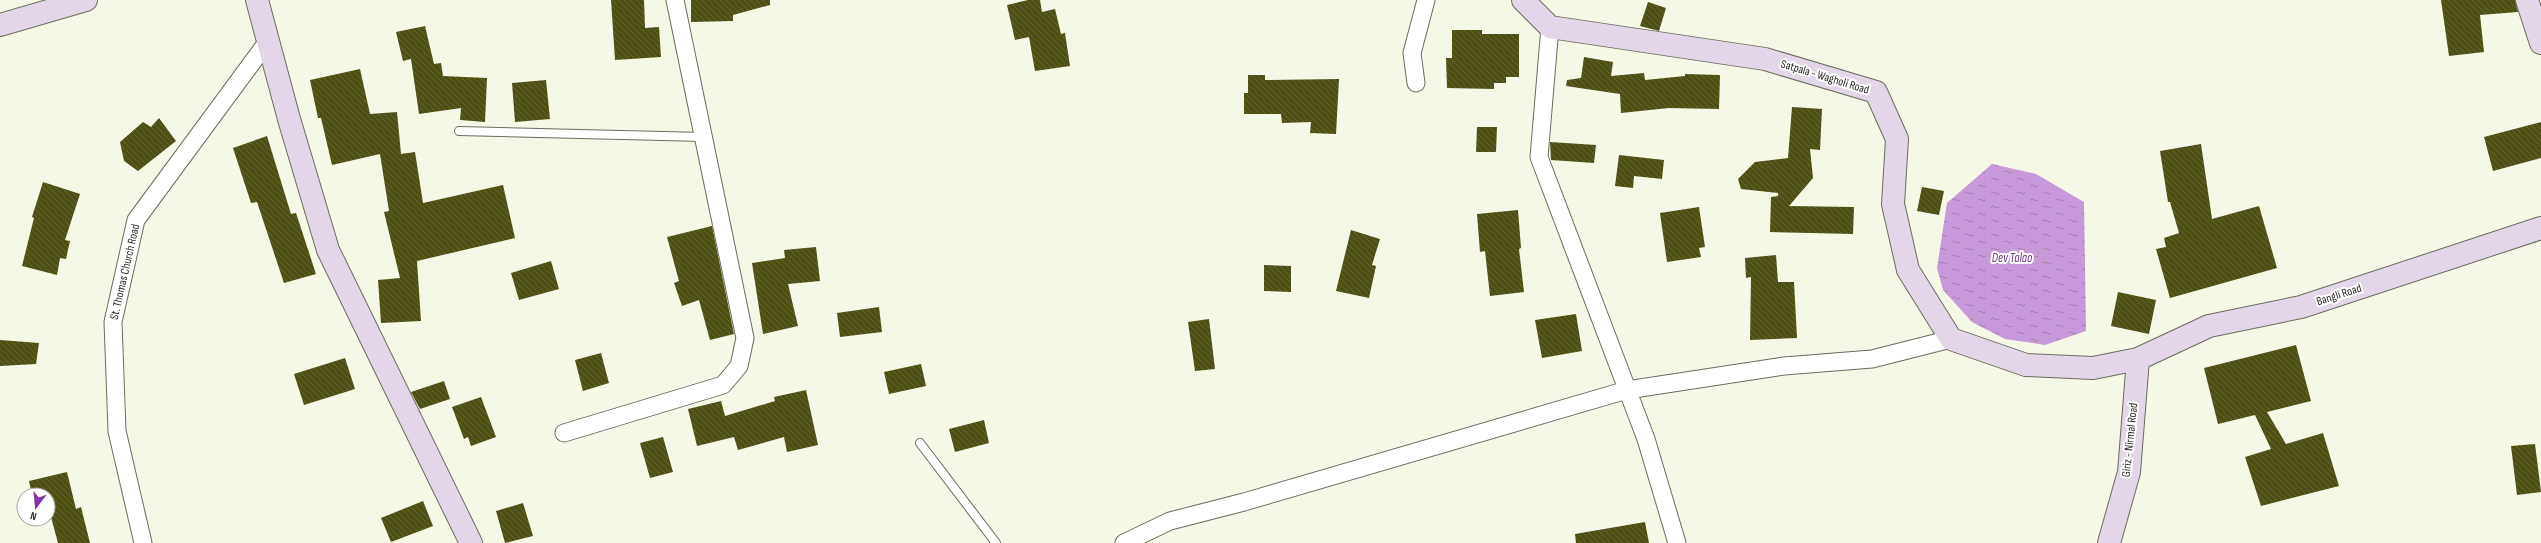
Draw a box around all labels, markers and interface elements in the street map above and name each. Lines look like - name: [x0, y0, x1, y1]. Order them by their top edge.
- street label: Satpala - Wagholi Road: [1779, 56, 1871, 98]
- street label: St. Thomas Church Road: [107, 223, 143, 321]
- water label: Dev Talao: [1992, 250, 2033, 266]
- street label: Bangli Road: [2315, 281, 2363, 309]
- street label: Giriz - Nirmal Road: [2119, 402, 2141, 478]
- north arrow: [16, 487, 56, 527]
- text: N: [29, 509, 38, 523]

